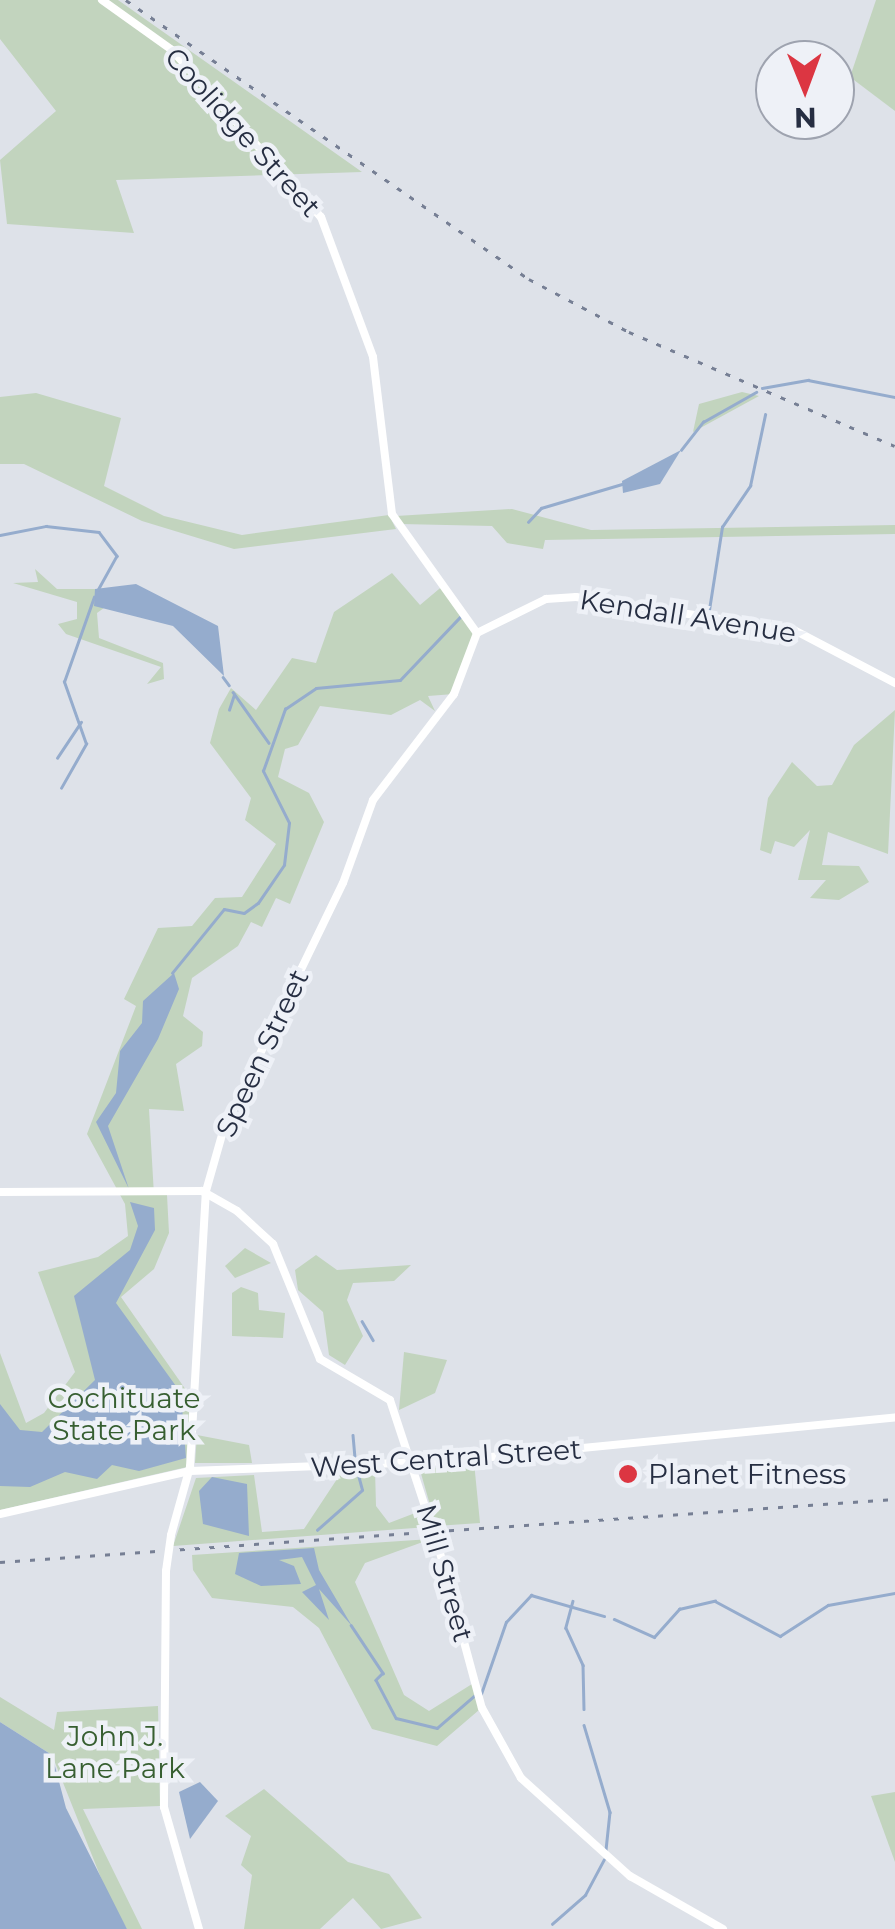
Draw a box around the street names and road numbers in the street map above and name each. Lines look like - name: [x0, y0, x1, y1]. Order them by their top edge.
- street label: Coolidge Street: [158, 40, 328, 224]
- street label: Kendall Avenue: [577, 582, 799, 650]
- street label: Speen Street: [209, 964, 315, 1142]
- street label: West Central Street: [309, 1432, 583, 1484]
- street label: Mill Street: [409, 1500, 481, 1646]

